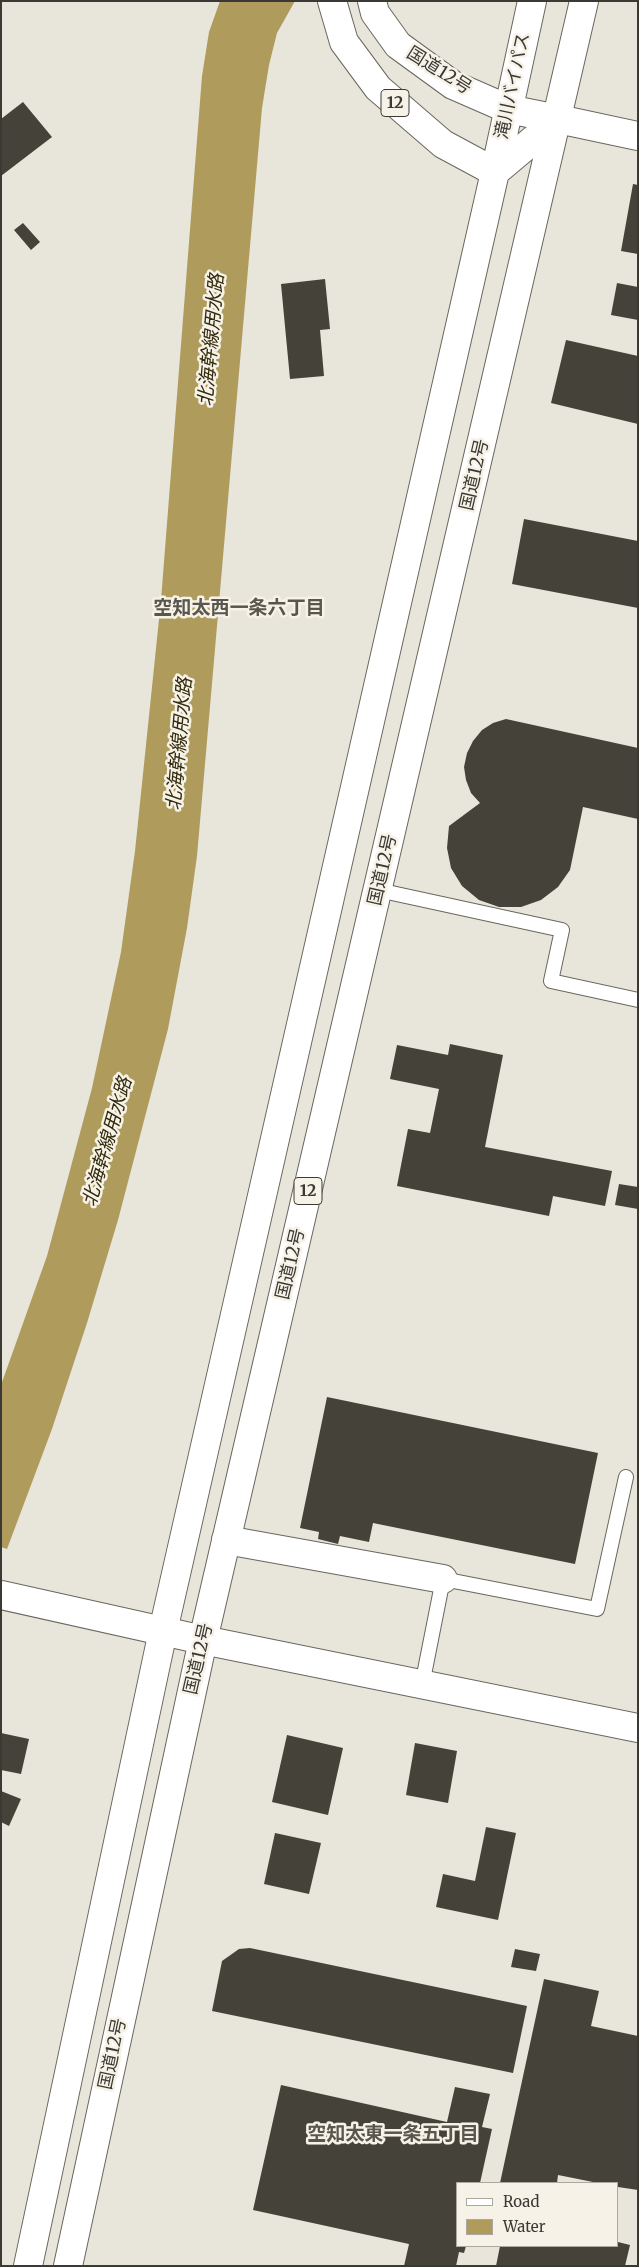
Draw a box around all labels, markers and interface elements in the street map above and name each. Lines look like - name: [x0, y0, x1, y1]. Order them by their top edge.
- street label: 滝川バイパス: [491, 31, 535, 141]
- street label: 国道12号: [402, 43, 476, 99]
- road number: 12: [381, 90, 409, 116]
- water label: 北海幹線用水路: [195, 273, 229, 407]
- street label: 国道12号: [456, 437, 494, 513]
- district label: 空知太西一条六丁目: [154, 598, 324, 620]
- water label: 北海幹線用水路: [163, 677, 197, 811]
- street label: 国道12号: [364, 832, 402, 908]
- water label: 北海幹線用水路: [79, 1075, 137, 1209]
- road number: 12: [294, 1178, 322, 1204]
- street label: 国道12号: [272, 1226, 310, 1302]
- street label: 国道12号: [180, 1621, 218, 1697]
- street label: 国道12号: [95, 2016, 131, 2092]
- district label: 空知太東一条五丁目: [308, 2124, 478, 2146]
- legend: [456, 2182, 619, 2247]
- text: Road: [503, 2192, 539, 2211]
- text: Water: [503, 2217, 545, 2236]

